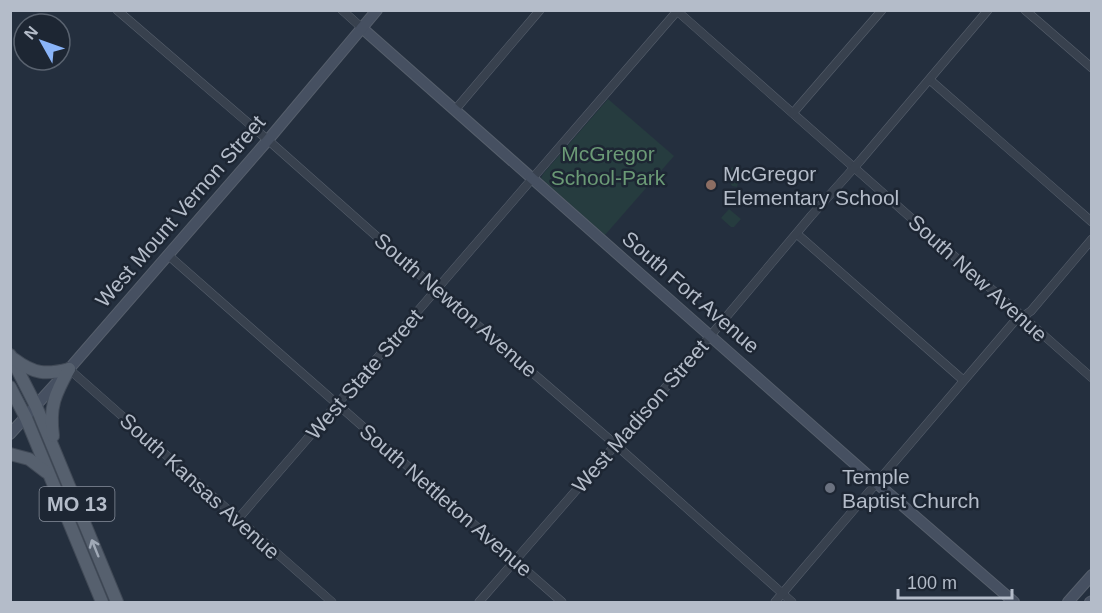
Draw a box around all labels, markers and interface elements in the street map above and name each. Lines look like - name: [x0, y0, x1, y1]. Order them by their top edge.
- north arrow: [12, 12, 72, 72]
- text: N: [21, 23, 41, 43]
- street label: West Mount Vernon Street: [91, 111, 269, 311]
- park label: McGregor School-Park: [551, 142, 666, 189]
- place label: McGregor Elementary School: [723, 162, 899, 209]
- marker: McGregor Elementary School: [704, 178, 718, 192]
- street label: South New Avenue: [904, 210, 1052, 346]
- street label: South Fort Avenue: [618, 226, 764, 358]
- street label: South Newton Avenue: [370, 228, 542, 382]
- street label: West State Street: [301, 304, 427, 444]
- street label: West Madison Street: [568, 335, 713, 497]
- street label: South Kansas Avenue: [116, 408, 284, 564]
- street label: South Nettleton Avenue: [355, 419, 537, 581]
- place label: Temple Baptist Church: [842, 465, 980, 512]
- marker: Temple Baptist Church: [823, 481, 837, 495]
- road number: MO 13: [40, 487, 115, 521]
- one-way arrow: [89, 540, 100, 558]
- scale bar: [898, 562, 1012, 600]
- text: 100 m: [907, 573, 957, 593]

